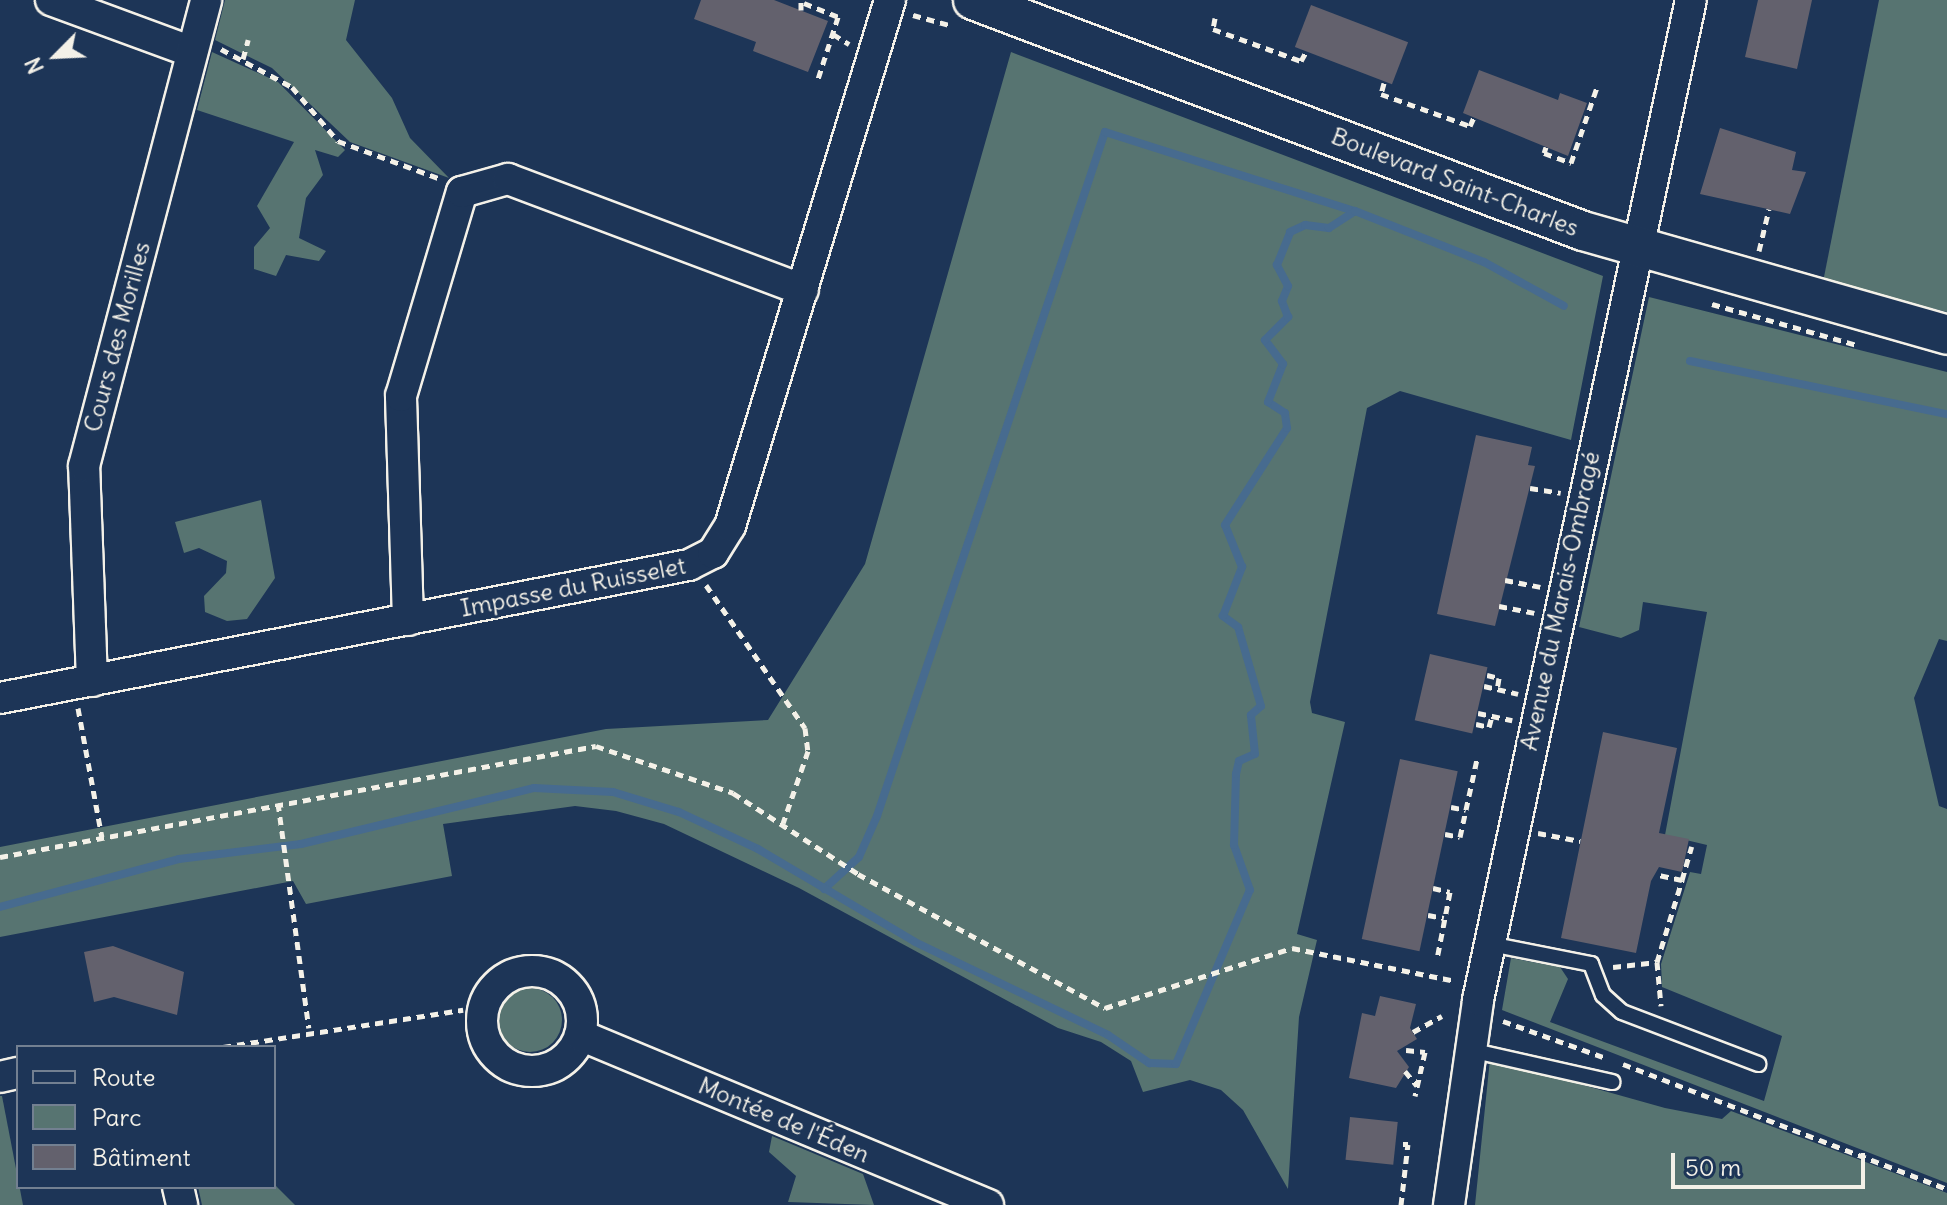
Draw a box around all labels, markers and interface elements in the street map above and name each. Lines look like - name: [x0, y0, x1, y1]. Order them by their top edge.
- north arrow: [16, 16, 96, 96]
- text: N: [18, 53, 50, 78]
- street label: Boulevard Saint-Charles: [1327, 122, 1583, 242]
- street label: Cours des Morilles: [78, 239, 156, 435]
- street label: Avenue du Marais-Ombragé: [1514, 449, 1606, 753]
- street label: Impasse du Ruisselet: [458, 551, 688, 623]
- legend: [16, 1045, 276, 1189]
- text: Route: [92, 1062, 155, 1092]
- street label: Montée de l'Éden: [694, 1071, 874, 1169]
- text: Parc: [92, 1102, 141, 1132]
- scale bar: [1675, 1137, 1869, 1187]
- text: Bâtiment: [92, 1142, 191, 1172]
- text: 50 m: [1685, 1152, 1741, 1182]

